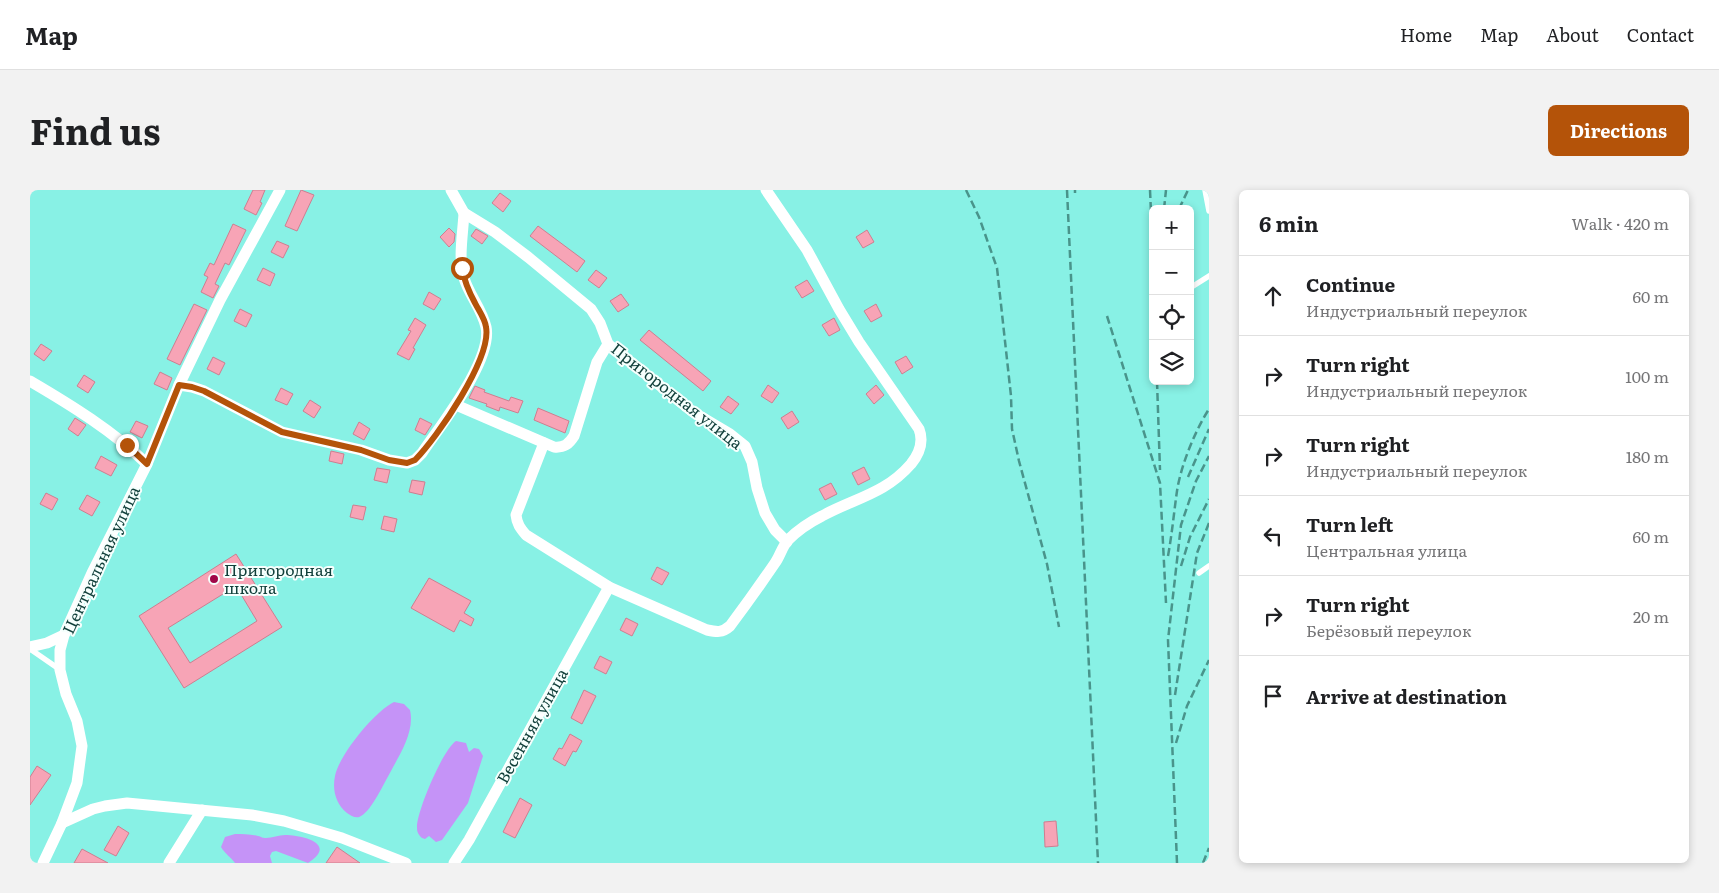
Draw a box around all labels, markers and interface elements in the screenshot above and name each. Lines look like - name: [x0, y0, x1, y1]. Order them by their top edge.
- text: Map: [25, 17, 78, 52]
- text: Home: [1400, 21, 1452, 48]
- text: Map: [1480, 21, 1518, 48]
- text: About: [1546, 21, 1599, 48]
- text: Contact: [1627, 21, 1694, 48]
- text: Find us: [30, 104, 160, 156]
- button: Directions: [1548, 105, 1689, 156]
- map controls: [1149, 205, 1194, 385]
- button: +: [1149, 205, 1194, 250]
- text: 6 min: [1259, 207, 1319, 238]
- text: Walk · 420 m: [1571, 211, 1669, 235]
- button: −: [1149, 250, 1194, 295]
- route start: [451, 257, 474, 280]
- text: Continue: [1306, 270, 1395, 298]
- icon: ahead: [1259, 282, 1287, 310]
- text: 60 m: [1632, 284, 1669, 308]
- button: locate: [1149, 295, 1194, 340]
- text: Индустриальный переулок: [1306, 298, 1527, 322]
- street label: Пригородная улица: [607, 336, 749, 455]
- button: layers: [1149, 340, 1194, 385]
- text: Turn right: [1306, 350, 1410, 378]
- icon: right: [1259, 362, 1287, 390]
- text: 100 m: [1625, 364, 1669, 388]
- text: Индустриальный переулок: [1306, 378, 1527, 402]
- text: Turn right: [1306, 430, 1410, 458]
- route end: [116, 434, 139, 457]
- icon: right: [1259, 442, 1287, 470]
- text: 180 m: [1626, 444, 1669, 468]
- text: Индустриальный переулок: [1306, 458, 1527, 482]
- street label: Центральная улица: [55, 481, 145, 638]
- text: Turn left: [1306, 510, 1393, 538]
- icon: left: [1259, 522, 1287, 550]
- text: 60 m: [1632, 524, 1669, 548]
- text: Центральная улица: [1306, 538, 1467, 562]
- place label: Пригородная школа: [224, 557, 333, 599]
- marker: Пригородная школа: [208, 573, 220, 585]
- text: Turn right: [1306, 590, 1410, 618]
- icon: right: [1259, 602, 1287, 630]
- text: 20 m: [1633, 604, 1669, 628]
- text: Берёзовый переулок: [1306, 618, 1471, 642]
- street label: Весенняя улица: [490, 663, 573, 787]
- icon: arrive: [1259, 682, 1287, 710]
- text: Arrive at destination: [1306, 682, 1507, 710]

